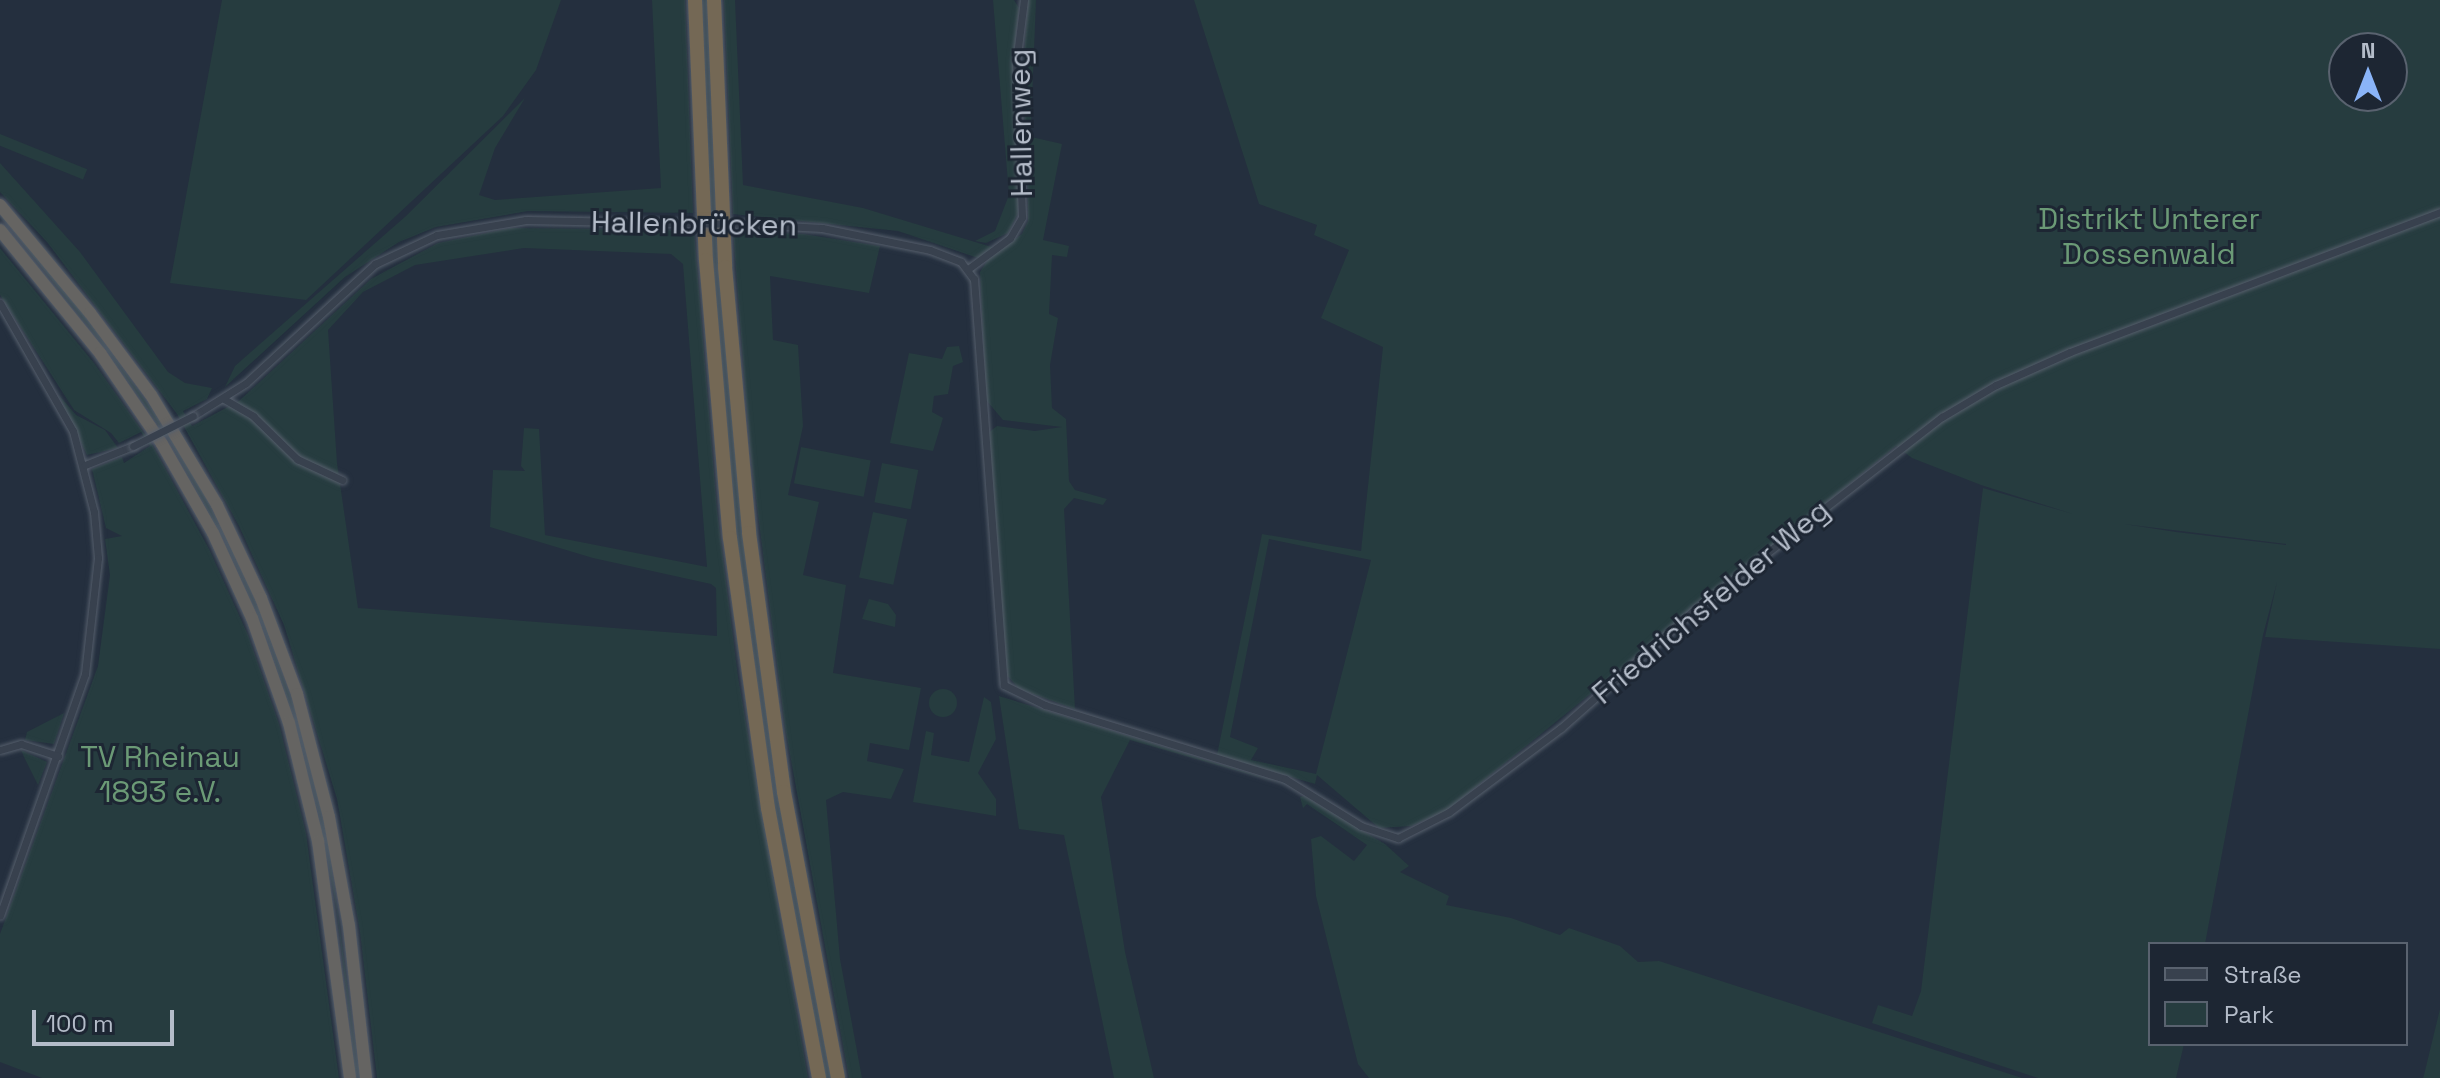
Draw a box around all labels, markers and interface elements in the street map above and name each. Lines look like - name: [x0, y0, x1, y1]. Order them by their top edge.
- north arrow: [2328, 32, 2408, 112]
- text: N: [2361, 36, 2375, 64]
- street label: Hallenweg: [1002, 49, 1040, 197]
- park label: Distrikt Unterer Dossenwald: [2038, 201, 2260, 272]
- street label: Hallenbrücken: [591, 204, 797, 244]
- street label: Friedrichsfelder Weg: [1585, 492, 1837, 712]
- park label: TV Rheinau 1893 e.V.: [80, 739, 240, 810]
- legend: [2148, 942, 2408, 1046]
- text: Straße: [2224, 959, 2301, 990]
- scale bar: [36, 994, 178, 1044]
- text: Park: [2224, 999, 2274, 1030]
- text: 100 m: [46, 1008, 114, 1039]

